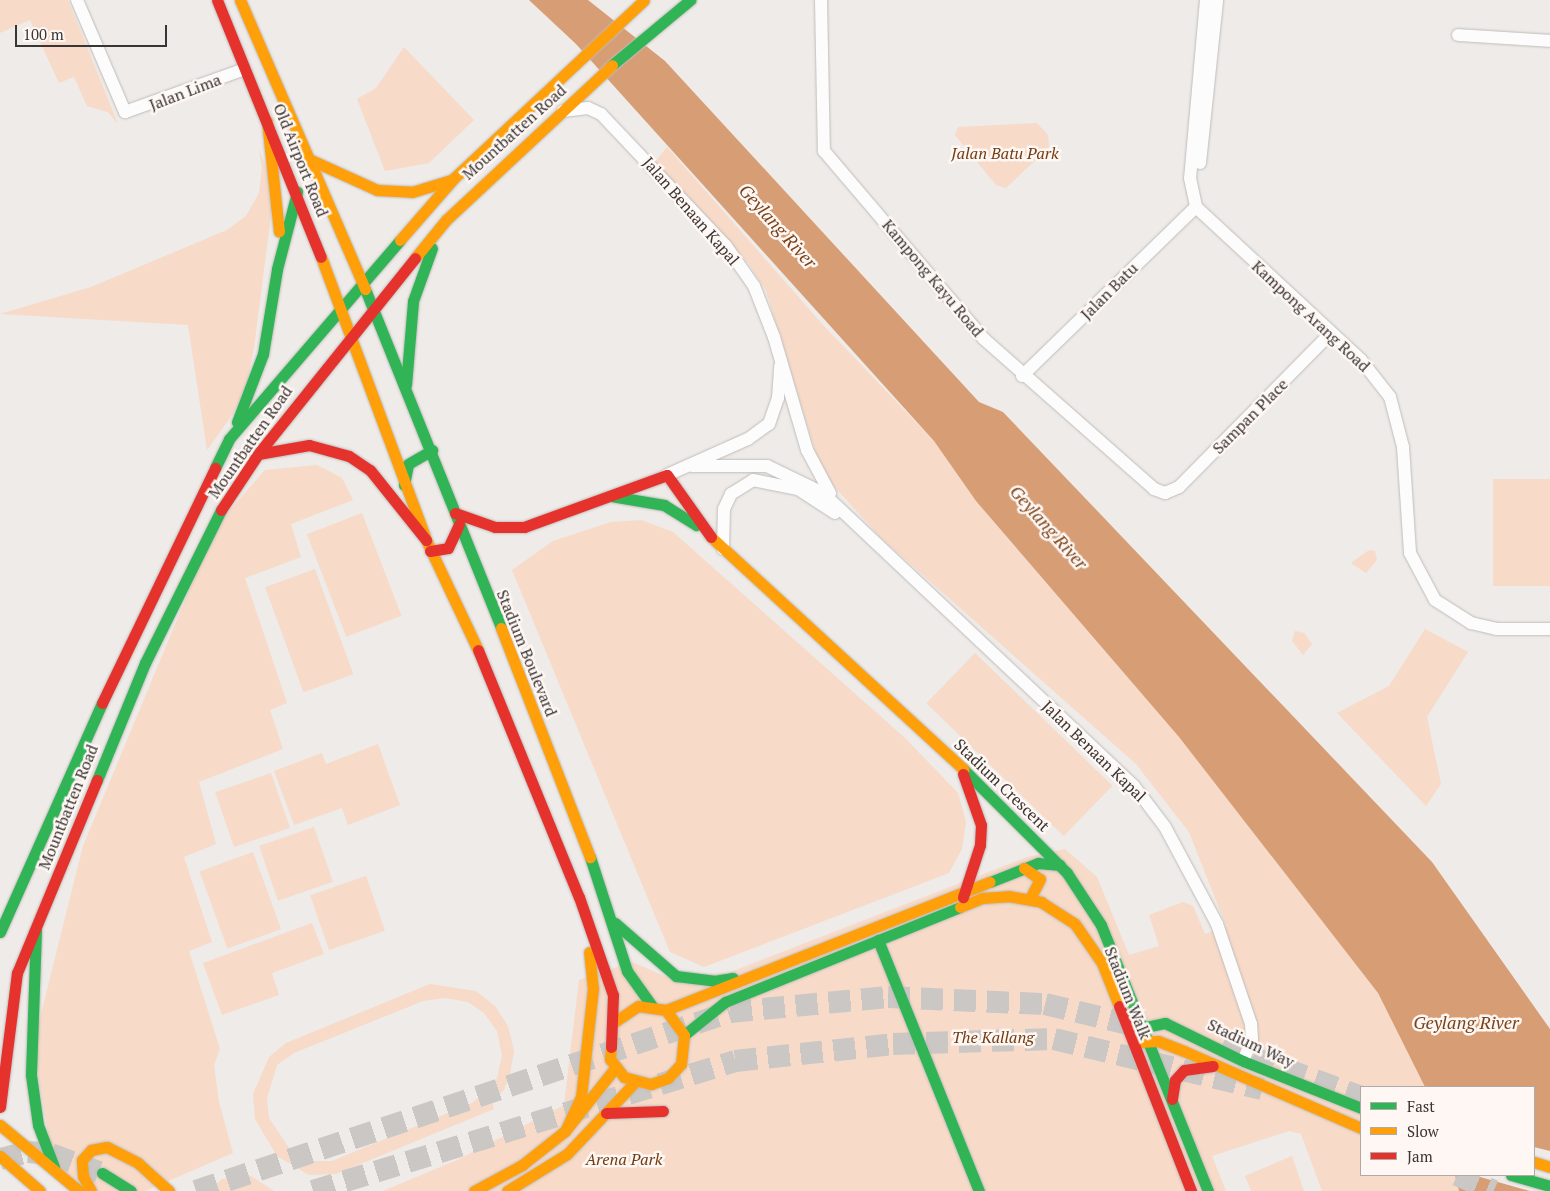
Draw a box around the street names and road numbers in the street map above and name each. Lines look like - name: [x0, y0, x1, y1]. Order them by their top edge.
- street label: Jalan Lima: [146, 70, 224, 114]
- street label: Mountbatten Road: [458, 80, 570, 184]
- street label: Old Airport Road: [269, 100, 333, 220]
- street label: Jalan Benaan Kapal: [639, 153, 743, 269]
- street label: Kampong Kayu Road: [878, 215, 988, 341]
- street label: Kampong Arang Road: [1248, 256, 1374, 376]
- street label: Jalan Batu: [1076, 258, 1142, 324]
- street label: Sampan Place: [1208, 374, 1292, 458]
- street label: Mountbatten Road: [204, 382, 296, 502]
- street label: Stadium Boulevard: [493, 587, 561, 719]
- street label: Jalan Benaan Kapal: [1038, 696, 1150, 806]
- street label: Stadium Crescent: [950, 735, 1054, 835]
- street label: Mountbatten Road: [34, 742, 102, 872]
- street label: Stadium Walk: [1101, 944, 1155, 1042]
- street label: Stadium Way: [1205, 1015, 1297, 1071]

